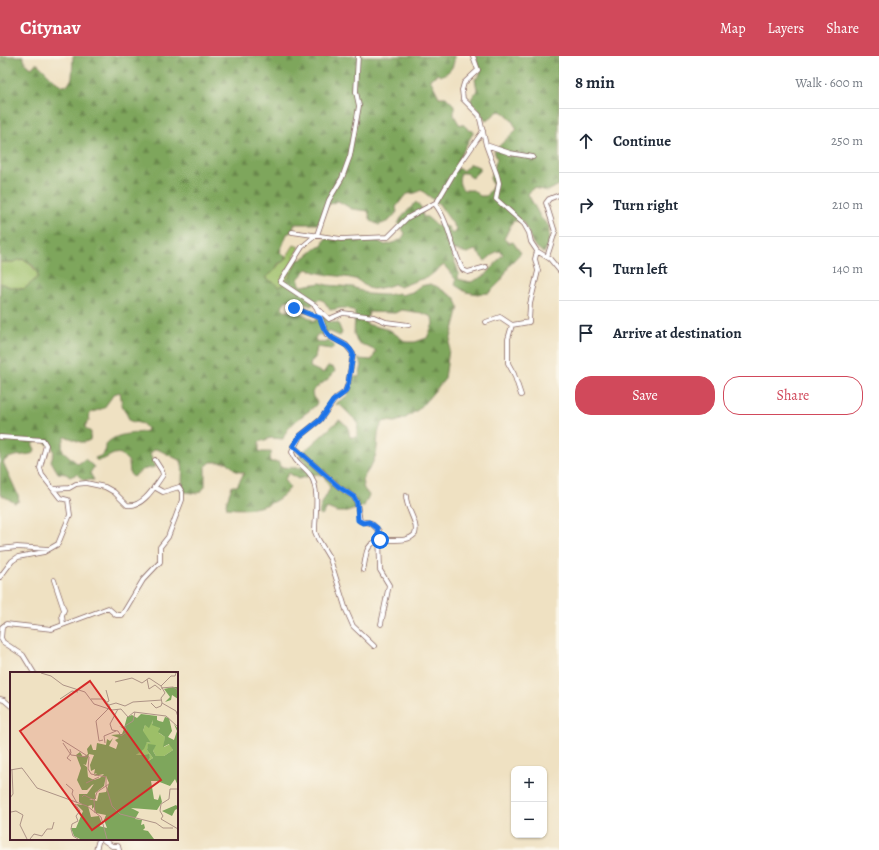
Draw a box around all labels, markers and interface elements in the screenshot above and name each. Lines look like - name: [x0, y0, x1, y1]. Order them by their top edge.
- text: Citynav: [20, 15, 81, 41]
- text: Map: [720, 19, 746, 38]
- text: Layers: [768, 19, 804, 38]
- text: Share: [826, 19, 859, 38]
- text: 8 min: [575, 71, 615, 94]
- text: Walk · 600 m: [795, 74, 863, 91]
- icon: ahead: [575, 130, 597, 152]
- text: Continue: [613, 131, 671, 151]
- text: 250 m: [831, 132, 863, 149]
- icon: right: [575, 194, 597, 216]
- text: Turn right: [613, 195, 678, 215]
- text: 210 m: [832, 196, 863, 213]
- icon: left: [575, 258, 597, 280]
- text: Turn left: [613, 259, 668, 279]
- text: 140 m: [832, 260, 863, 277]
- route end: [285, 299, 303, 317]
- icon: arrive: [575, 322, 597, 344]
- text: Arrive at destination: [613, 323, 742, 343]
- button: Save: [575, 376, 715, 415]
- button: Share: [723, 376, 863, 415]
- route start: [371, 531, 389, 549]
- inset map: [10, 672, 178, 840]
- map controls: [511, 766, 547, 838]
- button: +: [511, 766, 547, 802]
- button: −: [511, 802, 547, 838]

